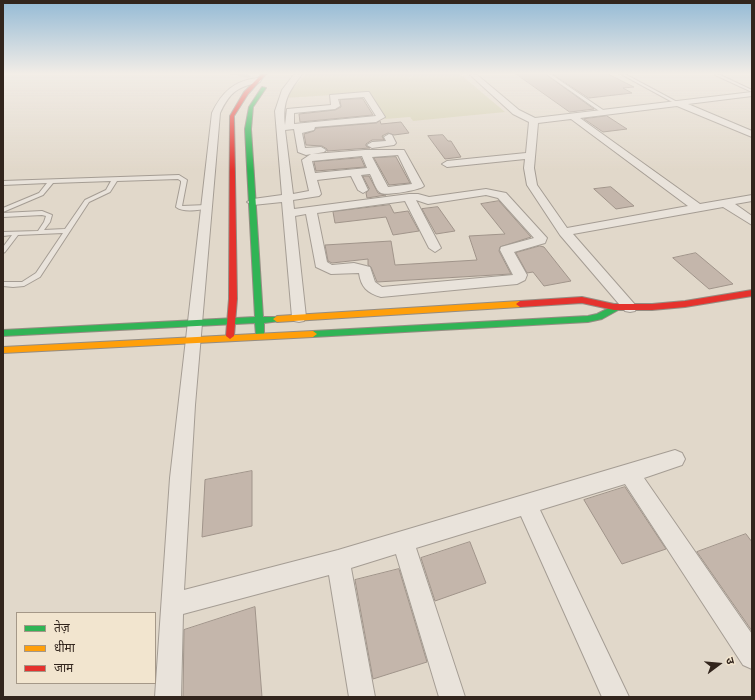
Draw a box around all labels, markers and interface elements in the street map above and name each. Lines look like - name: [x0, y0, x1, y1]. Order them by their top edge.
- legend: [16, 612, 156, 684]
- text: तेज़: [54, 620, 70, 635]
- text: धीमा: [54, 640, 75, 655]
- north arrow: [699, 644, 739, 684]
- text: उ: [723, 656, 738, 666]
- text: जाम: [54, 660, 73, 675]

